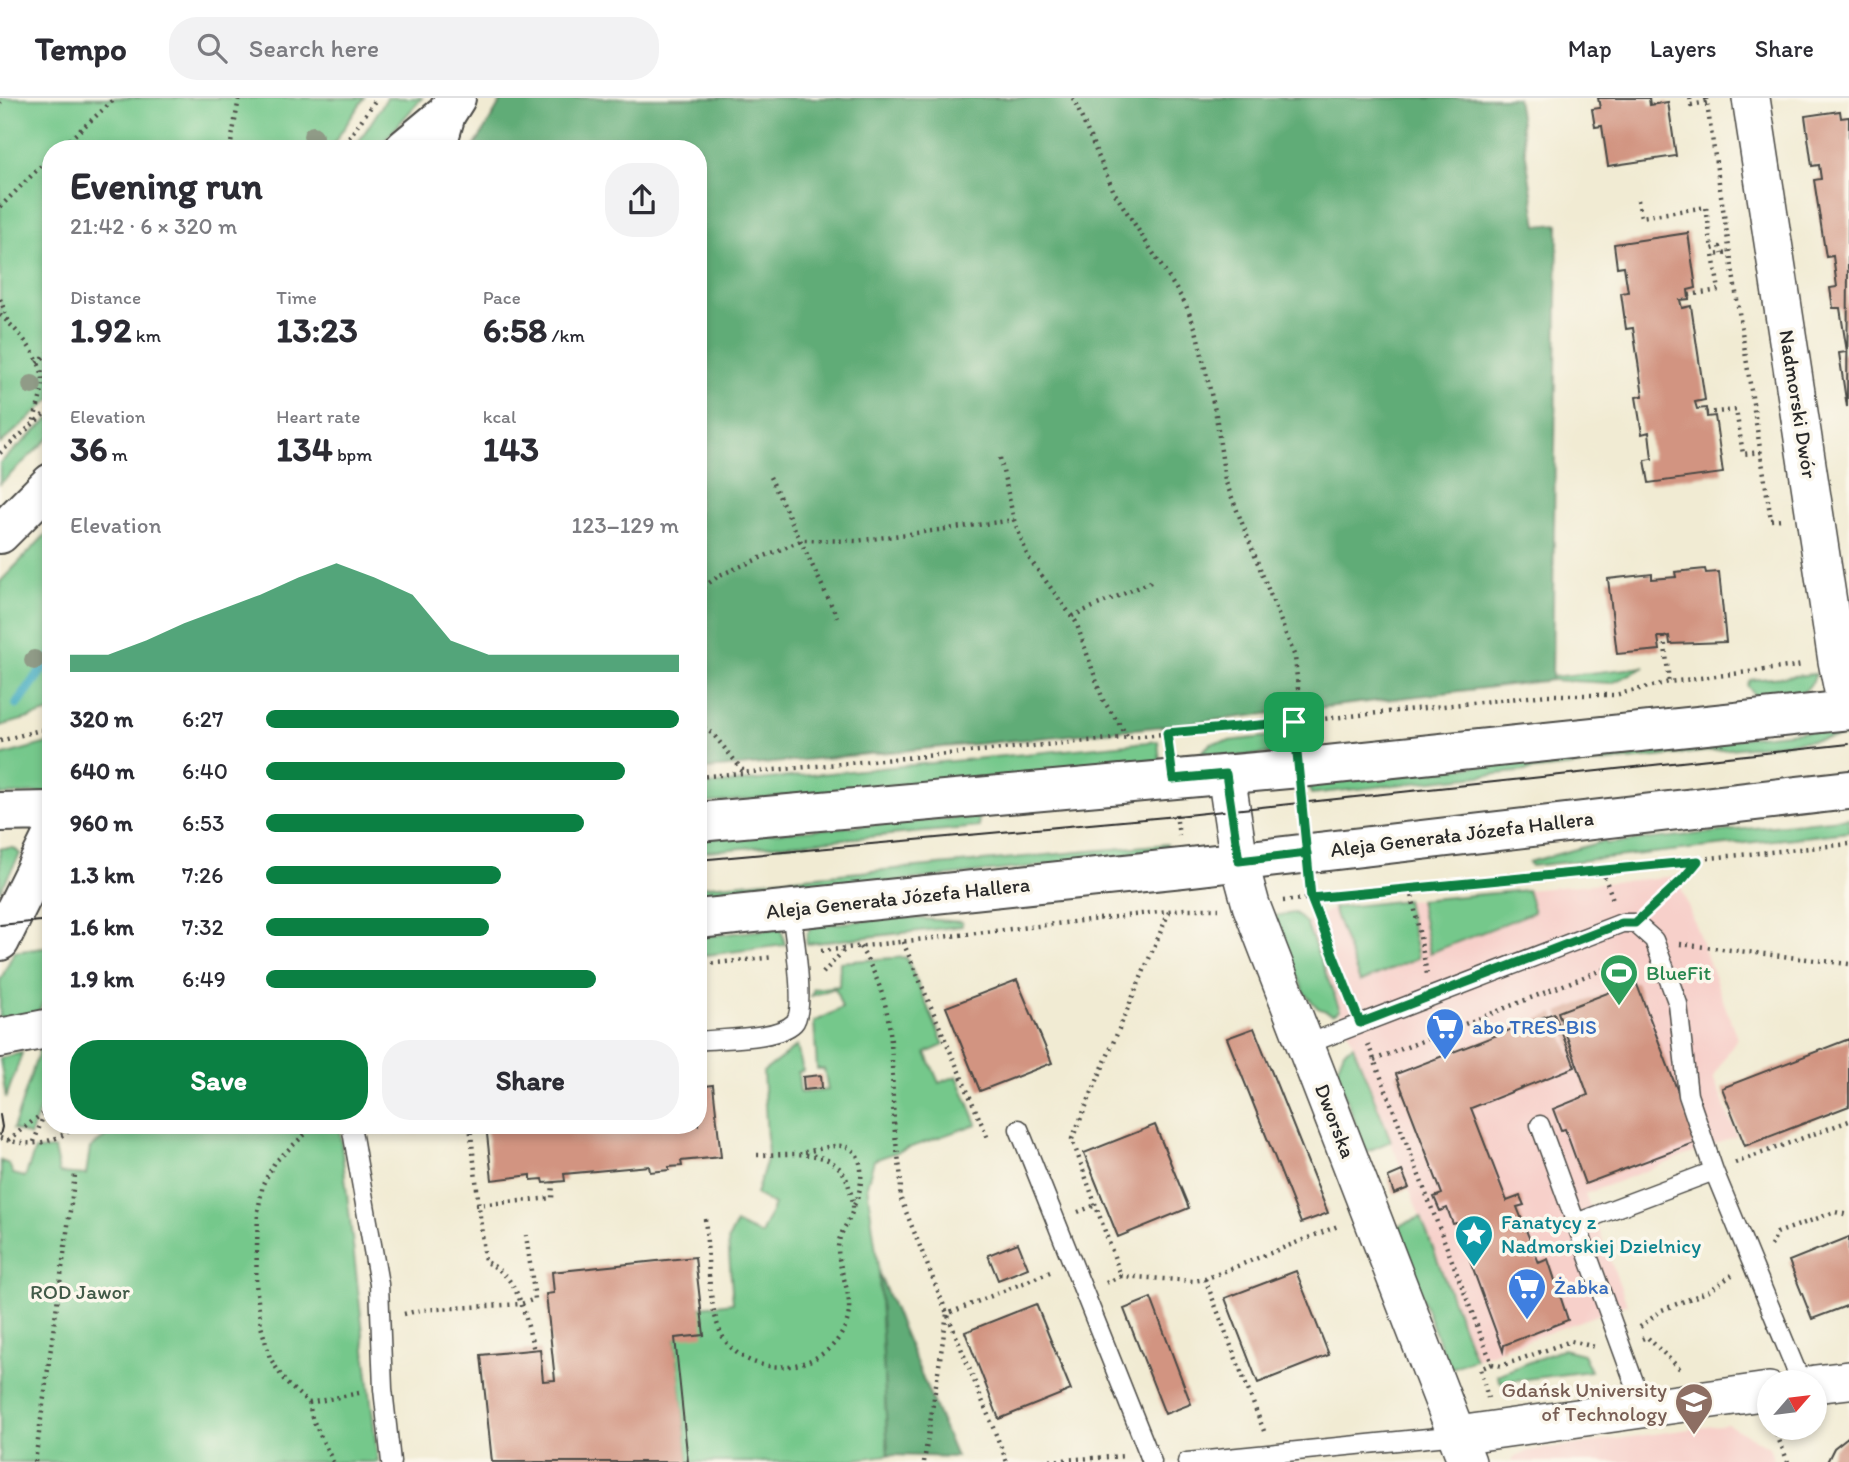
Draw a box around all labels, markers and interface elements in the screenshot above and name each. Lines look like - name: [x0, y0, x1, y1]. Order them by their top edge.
- search box: [169, 17, 659, 80]
- text: Tempo: [35, 29, 127, 68]
- icon: search: [193, 29, 231, 67]
- text: Search here: [249, 32, 379, 64]
- text: Map: [1568, 34, 1612, 63]
- text: Layers: [1650, 34, 1717, 63]
- text: Share: [1755, 34, 1814, 63]
- text: Evening run: [70, 163, 263, 209]
- button: share: [605, 163, 679, 237]
- text: 21:42 · 6 × 320 m: [70, 212, 237, 240]
- text: Distance: [70, 286, 141, 309]
- text: Time: [276, 286, 317, 309]
- text: Pace: [483, 286, 521, 309]
- text: 1.92: [70, 309, 132, 351]
- text: 13:23: [276, 309, 358, 351]
- text: 6:58: [483, 309, 547, 351]
- text: km: [132, 324, 161, 347]
- text: /km: [547, 324, 585, 347]
- street label: Nadmorski Dwór: [1774, 328, 1823, 481]
- text: Elevation: [70, 405, 146, 428]
- text: Heart rate: [276, 405, 360, 428]
- text: kcal: [483, 405, 516, 428]
- text: 36: [70, 428, 108, 470]
- text: 134: [276, 428, 333, 470]
- text: 143: [483, 428, 539, 470]
- text: m: [108, 443, 128, 466]
- text: bpm: [333, 443, 372, 466]
- text: Elevation: [70, 511, 161, 539]
- text: 123–129 m: [572, 511, 679, 539]
- pin: [1264, 692, 1324, 752]
- icon: arrive: [1275, 703, 1313, 741]
- text: 320 m: [70, 705, 133, 733]
- text: 6:27: [182, 705, 223, 733]
- text: 640 m: [70, 757, 135, 785]
- text: 6:40: [182, 757, 228, 785]
- street label: Aleja Generała Józefa Hallera: [1329, 805, 1595, 862]
- text: 960 m: [70, 809, 133, 837]
- text: 6:53: [182, 809, 224, 837]
- text: 1.3 km: [70, 861, 134, 889]
- text: 7:26: [182, 861, 223, 889]
- street label: Aleja Generała Józefa Hallera: [765, 871, 1031, 924]
- text: 1.6 km: [70, 913, 134, 941]
- text: 7:32: [182, 913, 224, 941]
- sports icon: BlueFit: [1598, 952, 1640, 1007]
- place label: BlueFit: [1646, 960, 1711, 985]
- text: 1.9 km: [70, 965, 134, 993]
- text: 6:49: [182, 965, 226, 993]
- supermarket icon: abo TRES-BIS: [1424, 1006, 1466, 1061]
- place label: abo TRES-BIS: [1472, 1014, 1597, 1039]
- button: Save: [70, 1040, 368, 1120]
- button: Share: [382, 1040, 679, 1120]
- street label: Dworska: [1310, 1080, 1361, 1161]
- place label: Fanatycy z Nadmorskiej Dzielnicy: [1501, 1209, 1701, 1258]
- place icon: Fanatycy z Nadmorskiej Dzielnicy: [1453, 1213, 1495, 1268]
- supermarket icon: Żabka: [1506, 1266, 1548, 1321]
- place label: Żabka: [1554, 1274, 1609, 1299]
- park label: ROD Jawor: [30, 1279, 130, 1304]
- north arrow: [1757, 1370, 1827, 1440]
- map controls: [1757, 1370, 1827, 1440]
- place label: Gdańsk University of Technology: [1502, 1377, 1667, 1426]
- school or university icon: Gdańsk University of Technology: [1673, 1381, 1715, 1436]

